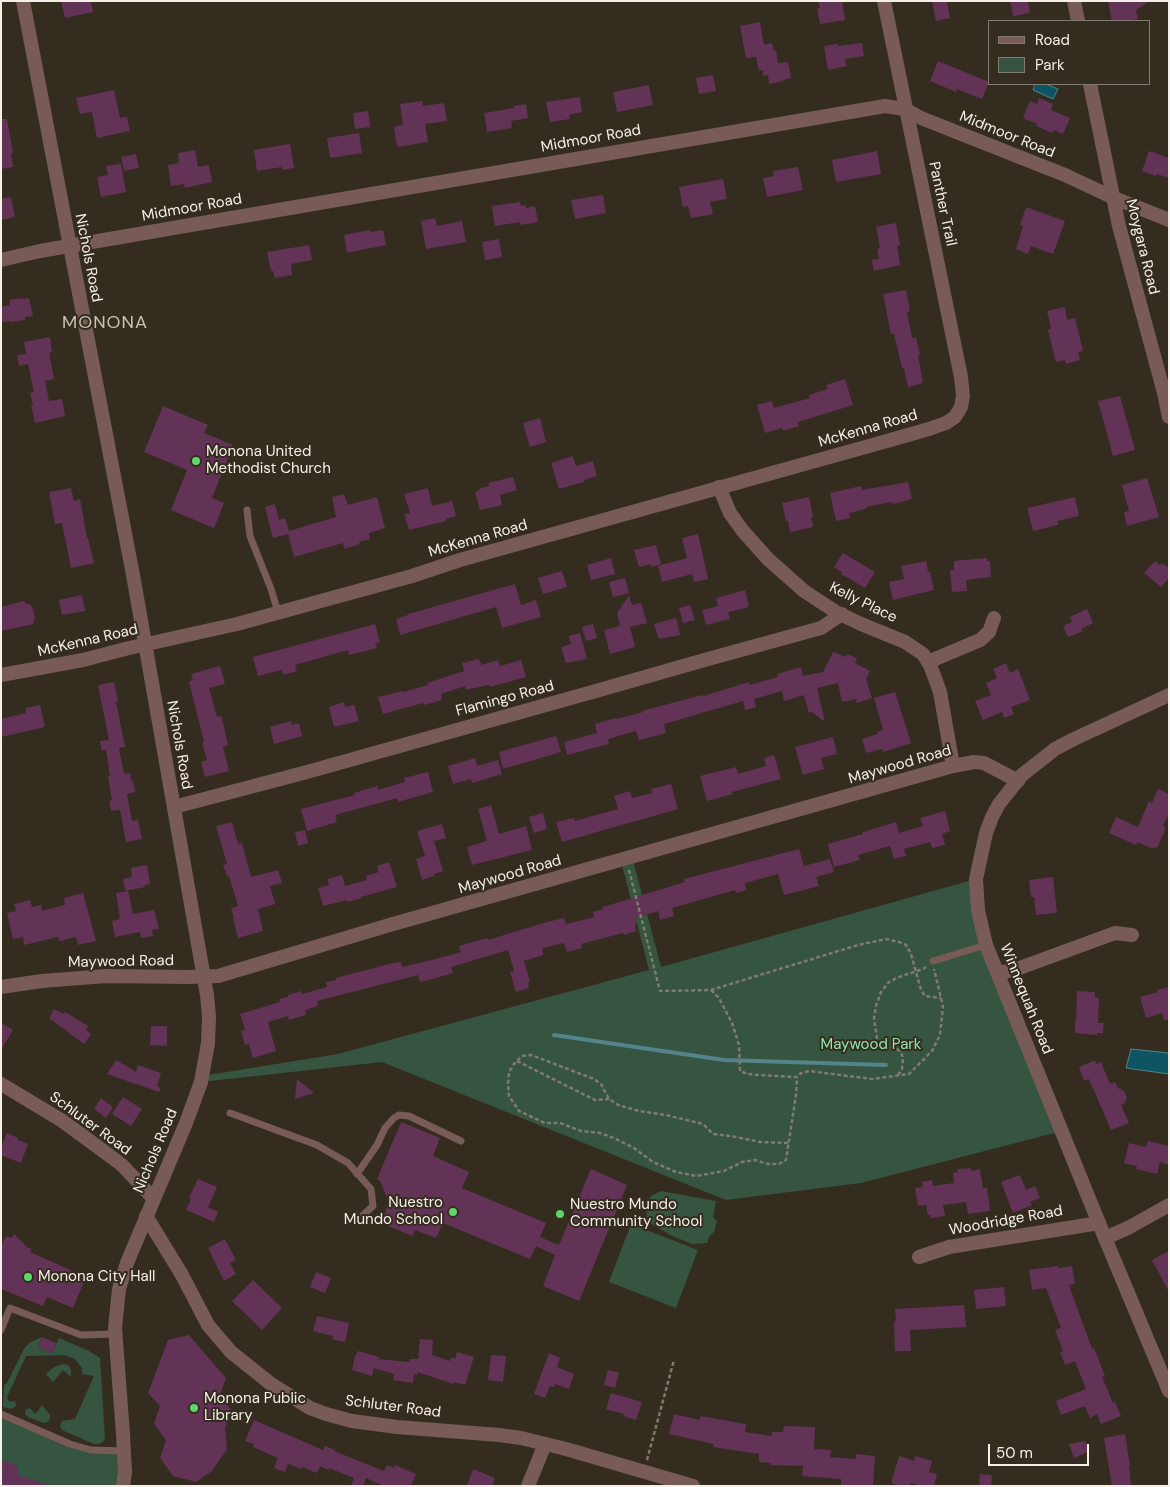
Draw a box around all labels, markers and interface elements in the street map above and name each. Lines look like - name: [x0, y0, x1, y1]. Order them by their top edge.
- legend: [988, 20, 1150, 85]
- text: Road: [1035, 30, 1070, 50]
- text: Park: [1035, 55, 1065, 75]
- street label: Midmoor Road: [957, 108, 1057, 162]
- street label: Midmoor Road: [540, 121, 642, 157]
- street label: Panther Trail: [924, 160, 960, 248]
- street label: Midmoor Road: [141, 190, 243, 226]
- street label: Moygara Road: [1121, 197, 1163, 297]
- street label: Nichols Road: [71, 212, 105, 304]
- district label: MONONA: [61, 312, 149, 334]
- street label: McKenna Road: [816, 406, 920, 452]
- place label: Monona United Methodist Church: [206, 443, 331, 478]
- marker: Monona United Methodist Church: [190, 455, 202, 467]
- street label: McKenna Road: [426, 516, 530, 562]
- street label: Kelly Place: [826, 579, 900, 627]
- street label: McKenna Road: [36, 621, 140, 661]
- street label: Flamingo Road: [454, 677, 556, 721]
- street label: Nichols Road: [162, 699, 196, 791]
- street label: Maywood Road: [846, 742, 954, 788]
- street label: Maywood Road: [456, 852, 564, 898]
- street label: Winnequah Road: [996, 941, 1056, 1057]
- street label: Maywood Road: [68, 952, 174, 972]
- park label: Maywood Park: [821, 1036, 921, 1054]
- street label: Schluter Road: [46, 1088, 134, 1160]
- street label: Nichols Road: [130, 1106, 182, 1196]
- place label: Nuestro Mundo School: [344, 1194, 443, 1229]
- place label: Nuestro Mundo Community School: [570, 1196, 702, 1231]
- street label: Woodridge Road: [948, 1202, 1064, 1240]
- marker: Nuestro Mundo School: [447, 1206, 459, 1218]
- marker: Nuestro Mundo Community School: [554, 1208, 566, 1220]
- place label: Monona City Hall: [38, 1268, 155, 1286]
- marker: Monona City Hall: [22, 1271, 34, 1283]
- place label: Monona Public Library: [204, 1390, 306, 1425]
- street label: Schluter Road: [344, 1392, 442, 1422]
- marker: Monona Public Library: [188, 1402, 200, 1414]
- scale bar: [990, 1434, 1091, 1466]
- text: 50 m: [996, 1443, 1033, 1463]

